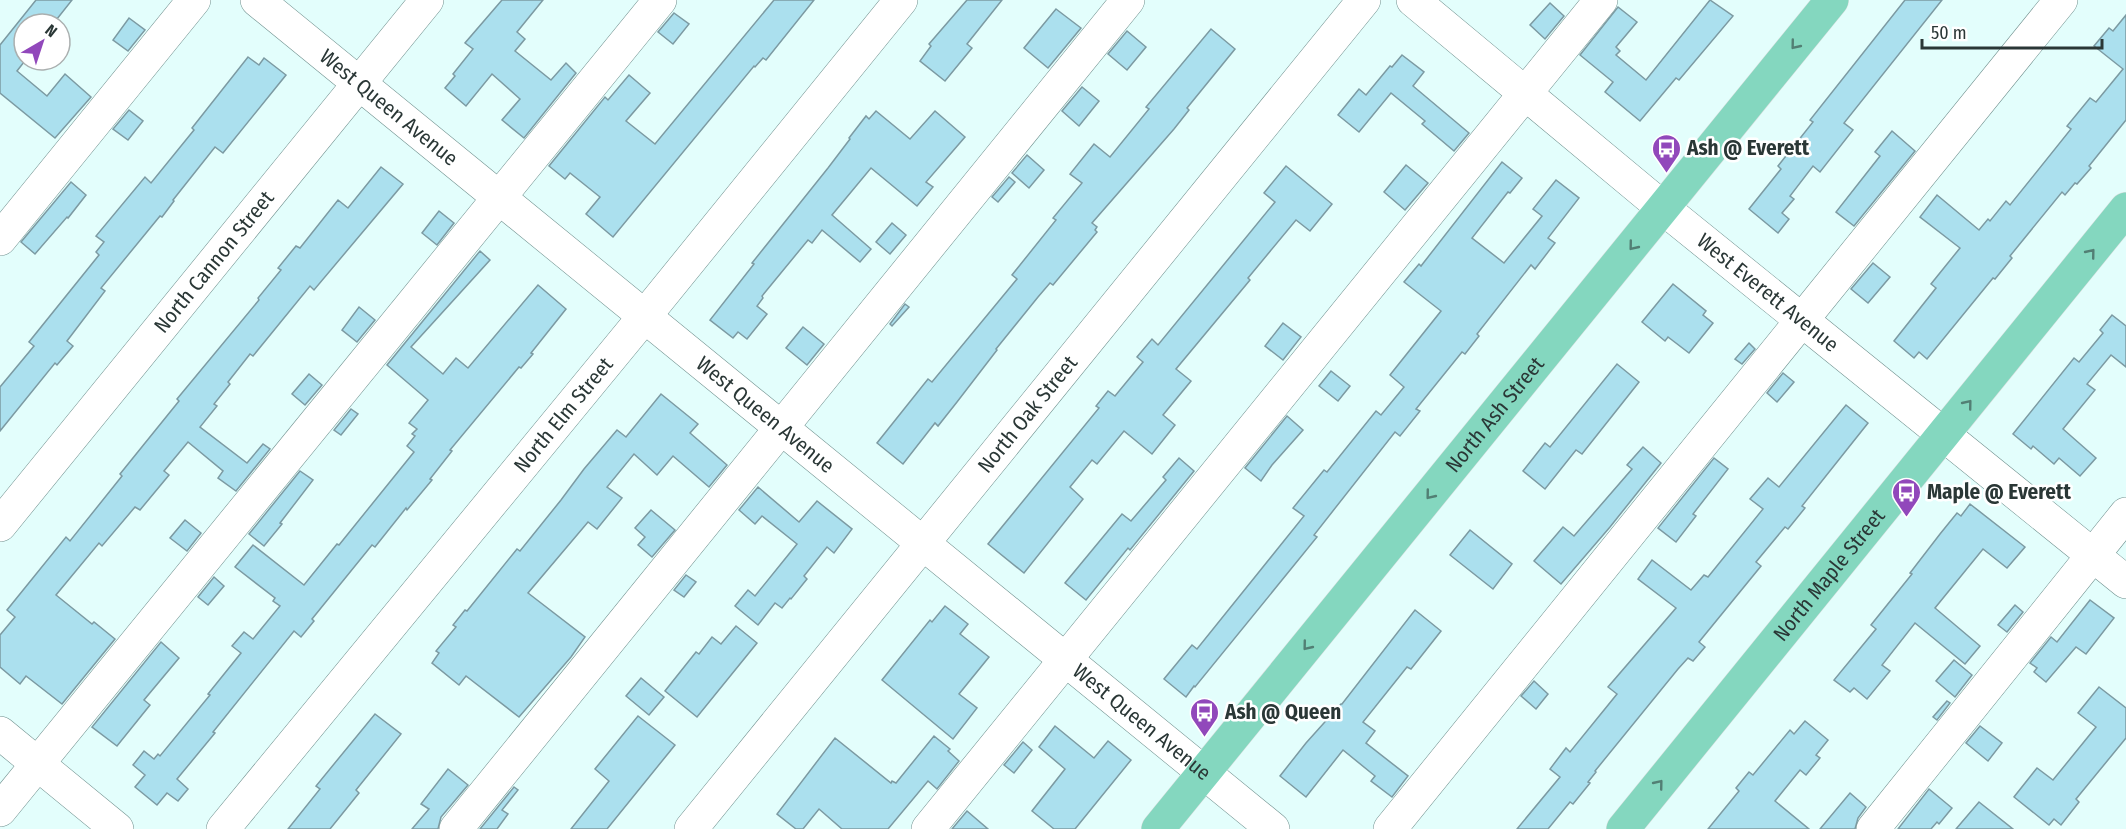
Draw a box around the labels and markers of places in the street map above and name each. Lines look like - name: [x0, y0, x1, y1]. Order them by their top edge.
- bus stop icon: Ash @ Everett: [1650, 132, 1682, 174]
- place label: Ash @ Everett: [1686, 135, 1810, 161]
- bus stop icon: Maple @ Everett: [1890, 476, 1922, 518]
- place label: Maple @ Everett: [1927, 479, 2071, 505]
- bus stop icon: Ash @ Queen: [1188, 696, 1220, 738]
- place label: Ash @ Queen: [1224, 699, 1341, 725]

